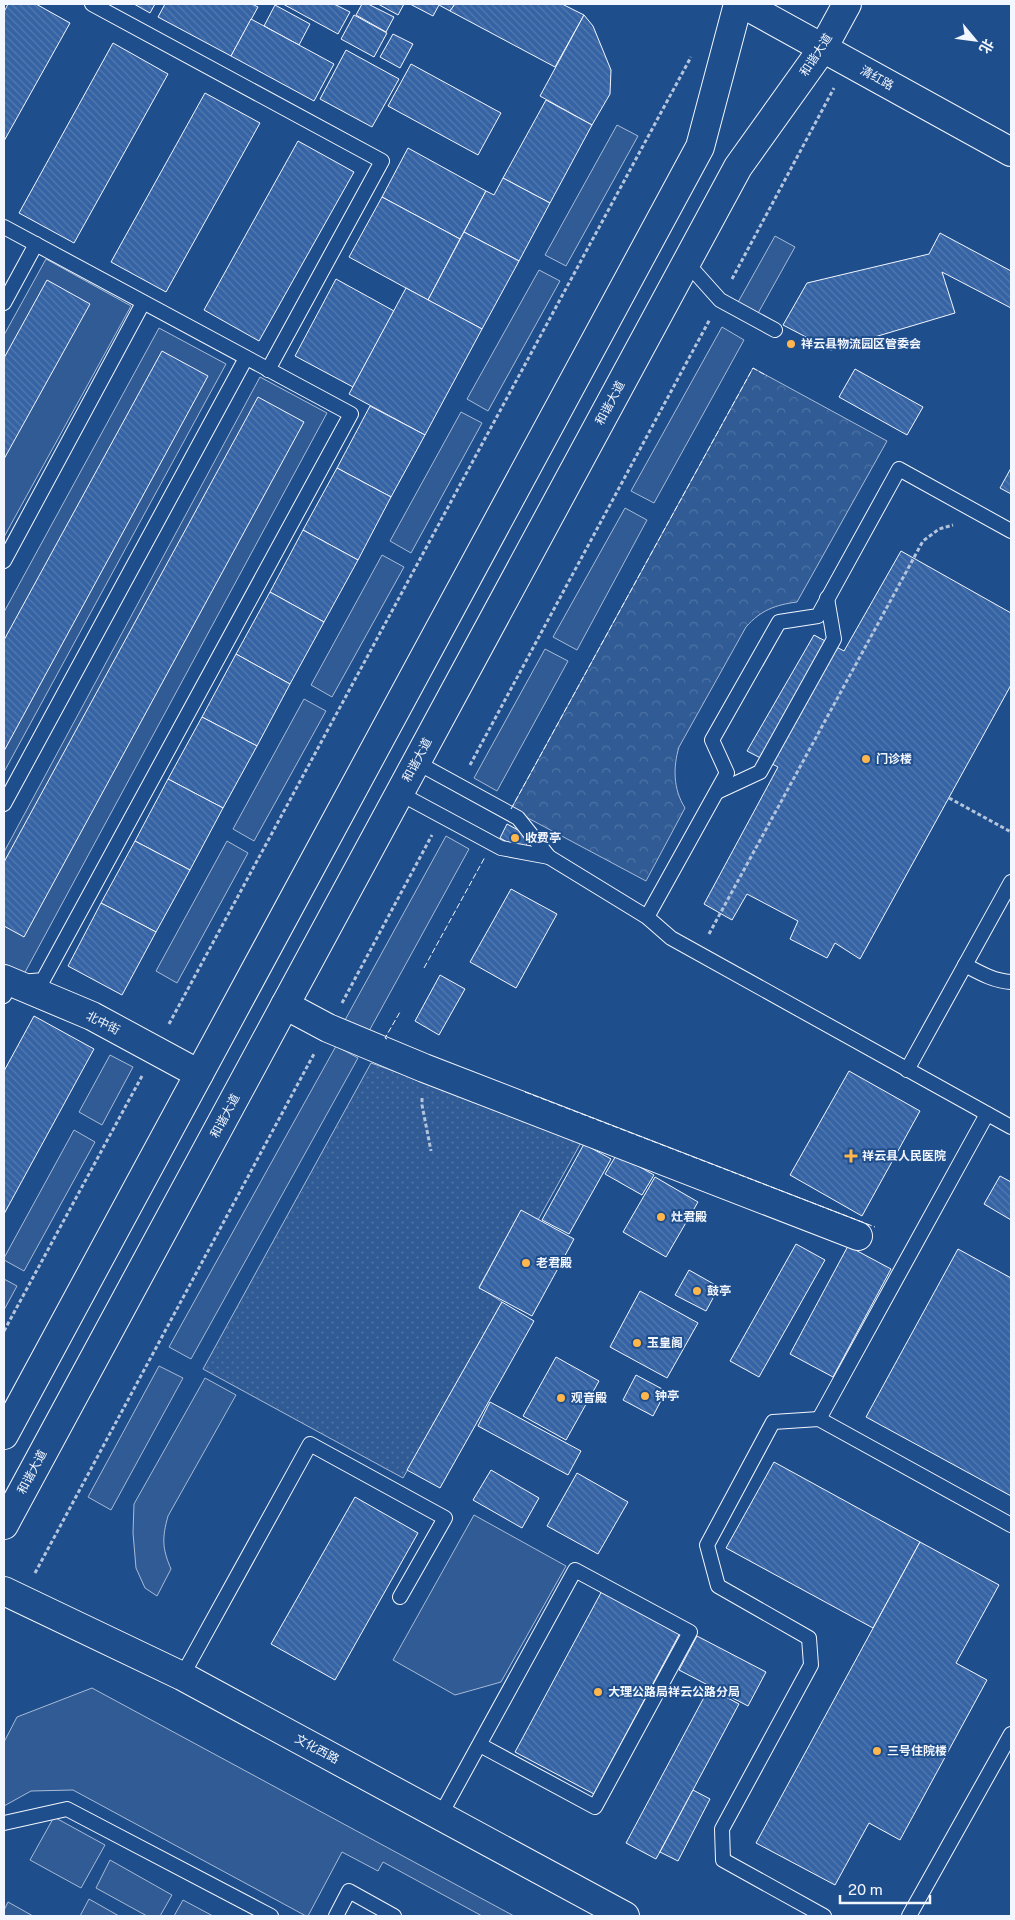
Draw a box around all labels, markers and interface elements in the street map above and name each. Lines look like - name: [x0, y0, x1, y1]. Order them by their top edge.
- north arrow: [950, 15, 1000, 65]
- street label: 和谐大道: [797, 31, 835, 79]
- text: 北: [976, 36, 997, 56]
- street label: 清红路: [858, 63, 896, 93]
- place label: 祥云县物流园区管委会: [801, 337, 921, 351]
- marker: 祥云县物流园区管委会: [785, 338, 797, 350]
- street label: 和谐大道: [593, 379, 627, 427]
- street label: 和谐大道: [400, 736, 434, 784]
- place label: 门诊楼: [876, 752, 912, 766]
- marker: 门诊楼: [860, 753, 872, 765]
- place label: 收费亭: [525, 831, 561, 845]
- marker: 收费亭: [509, 832, 521, 844]
- street label: 北中街: [84, 1009, 122, 1037]
- street label: 和谐大道: [208, 1092, 242, 1140]
- marker: 祥云县人民医院: [844, 1149, 858, 1163]
- place label: 祥云县人民医院: [862, 1149, 946, 1163]
- place label: 灶君殿: [671, 1210, 707, 1224]
- marker: 灶君殿: [655, 1211, 667, 1223]
- place label: 老君殿: [536, 1256, 572, 1270]
- marker: 老君殿: [520, 1257, 532, 1269]
- place label: 鼓亭: [707, 1284, 731, 1298]
- marker: 鼓亭: [691, 1285, 703, 1297]
- place label: 玉皇阁: [647, 1336, 683, 1350]
- marker: 玉皇阁: [631, 1337, 643, 1349]
- place label: 钟亭: [655, 1389, 679, 1403]
- marker: 钟亭: [639, 1390, 651, 1402]
- place label: 观音殿: [571, 1391, 607, 1405]
- marker: 观音殿: [555, 1392, 567, 1404]
- street label: 和谐大道: [15, 1448, 49, 1496]
- place label: 大理公路局祥云公路分局: [608, 1685, 740, 1699]
- marker: 大理公路局祥云公路分局: [592, 1686, 604, 1698]
- street label: 文化西路: [293, 1732, 341, 1766]
- place label: 三号住院楼: [887, 1744, 947, 1758]
- marker: 三号住院楼: [871, 1745, 883, 1757]
- scale bar: [840, 1872, 930, 1904]
- text: 20 m: [848, 1881, 883, 1898]

